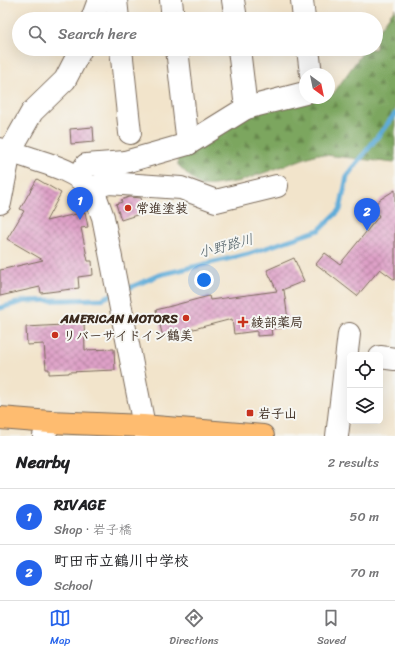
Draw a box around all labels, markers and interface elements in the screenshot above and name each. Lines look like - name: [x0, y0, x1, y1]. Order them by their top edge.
- search box: [12, 12, 383, 56]
- text: Search here: [58, 21, 137, 47]
- icon: search: [26, 23, 48, 45]
- north arrow: [299, 68, 335, 104]
- pin: 1: [67, 187, 93, 220]
- place label: 常進塗装: [136, 197, 188, 220]
- pin: 2: [354, 198, 380, 231]
- marker: 常進塗装: [123, 203, 133, 213]
- water label: 小野路川: [196, 227, 256, 265]
- your location: [194, 270, 214, 290]
- place label: AMERICAN MOTORS: [60, 307, 179, 330]
- place label: 綾部薬局: [251, 311, 303, 334]
- marker: AMERICAN MOTORS: [181, 313, 191, 323]
- marker: 綾部薬局: [238, 317, 248, 327]
- place label: リバーサイドイン鶴美: [63, 324, 193, 347]
- marker: リバーサイドイン鶴美: [50, 330, 60, 340]
- map controls: [347, 352, 383, 424]
- button: locate: [347, 352, 383, 388]
- button: layers: [347, 388, 383, 424]
- place label: 岩子山: [258, 402, 297, 425]
- marker: 岩子山: [245, 408, 255, 418]
- text: Nearby: [16, 447, 70, 477]
- text: 2 results: [328, 451, 379, 474]
- text: RIVAGE: [54, 492, 105, 518]
- text: 1: [26, 505, 32, 528]
- text: 50 m: [349, 505, 379, 528]
- text: Shop · 岩子橋: [54, 518, 132, 541]
- text: 町田市立鶴川中学校: [54, 548, 189, 574]
- text: 2: [25, 561, 33, 584]
- text: 70 m: [350, 561, 379, 584]
- text: School: [54, 574, 92, 597]
- tab: Map: [49, 607, 71, 650]
- tab: Directions: [169, 607, 219, 650]
- tab: Saved: [317, 607, 346, 650]

